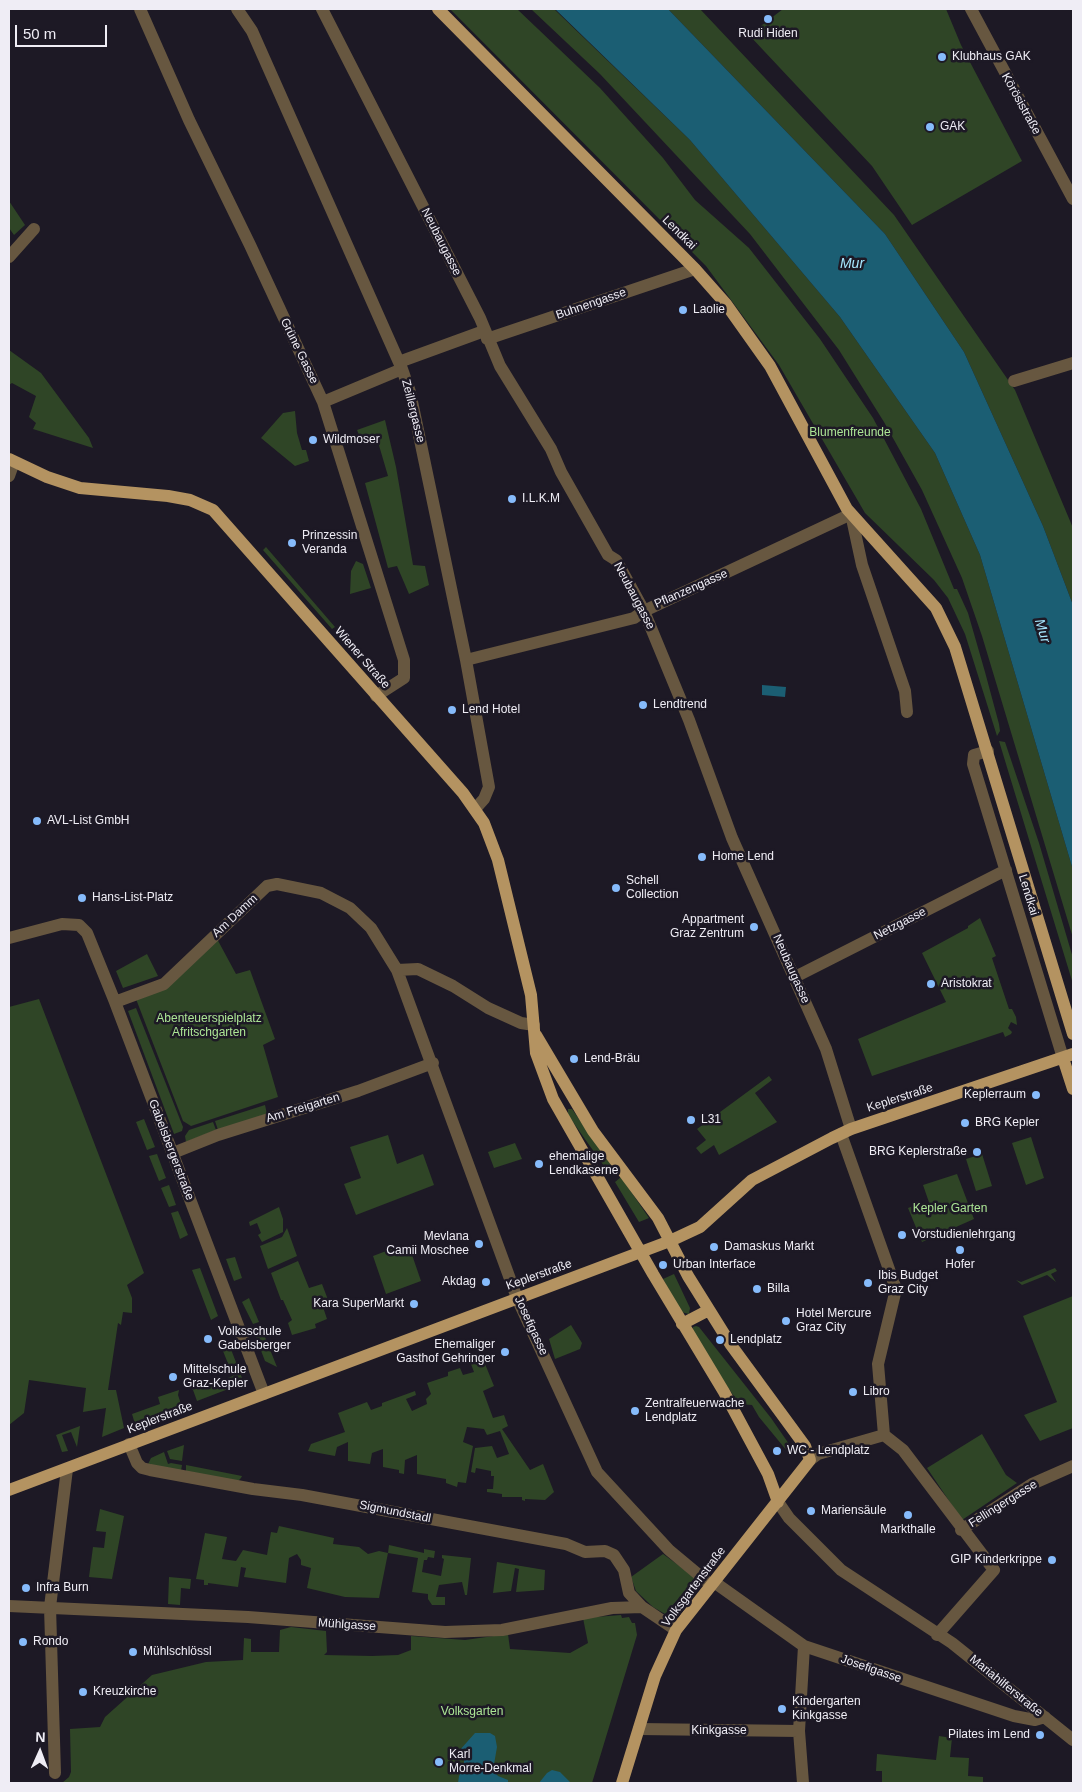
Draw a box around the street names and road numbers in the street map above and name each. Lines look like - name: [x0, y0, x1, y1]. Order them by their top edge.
- street label: Körösistraße: [998, 71, 1044, 137]
- street label: Neubaugasse: [418, 206, 464, 278]
- street label: Lendkai: [659, 213, 699, 253]
- street label: Buhnengasse: [554, 285, 628, 323]
- street label: Grüne Gasse: [277, 316, 321, 386]
- street label: Zeillergasse: [398, 378, 428, 444]
- street label: Neubaugasse: [610, 560, 658, 632]
- street label: Pflanzengasse: [652, 566, 730, 612]
- street label: Wiener Straße: [331, 624, 393, 692]
- street label: Lendkai: [1015, 873, 1041, 917]
- street label: Am Damm: [209, 891, 261, 941]
- street label: Netzgasse: [871, 905, 929, 943]
- street label: Neubaugasse: [769, 932, 813, 1006]
- street label: Keplerstraße: [865, 1081, 935, 1115]
- street label: Am Freigarten: [265, 1090, 341, 1126]
- street label: Gabelsbergerstraße: [145, 1098, 197, 1202]
- street label: Keplerstraße: [504, 1256, 574, 1294]
- street label: Josefigasse: [511, 1294, 551, 1358]
- street label: Keplerstraße: [125, 1399, 195, 1437]
- street label: Fellingergasse: [966, 1477, 1040, 1531]
- street label: Sigmundstadl: [358, 1498, 432, 1526]
- street label: Volksgartenstraße: [659, 1544, 729, 1630]
- street label: Mühlgasse: [318, 1616, 376, 1634]
- street label: Josefigasse: [839, 1652, 903, 1686]
- street label: Mariahilferstraße: [966, 1652, 1046, 1720]
- street label: Kinkgasse: [691, 1724, 747, 1738]

